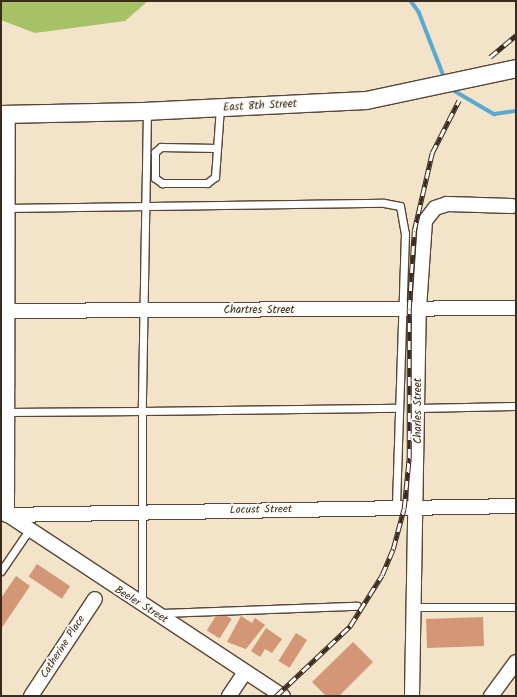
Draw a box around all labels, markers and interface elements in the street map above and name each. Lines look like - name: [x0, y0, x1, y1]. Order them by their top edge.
- street label: East 8th Street: [223, 97, 297, 115]
- street label: Chartres Street: [223, 303, 295, 317]
- street label: Charles Street: [411, 378, 425, 444]
- street label: Locust Street: [230, 503, 292, 517]
- street label: Beeler Street: [112, 583, 170, 627]
- street label: Catherine Place: [38, 613, 88, 681]

